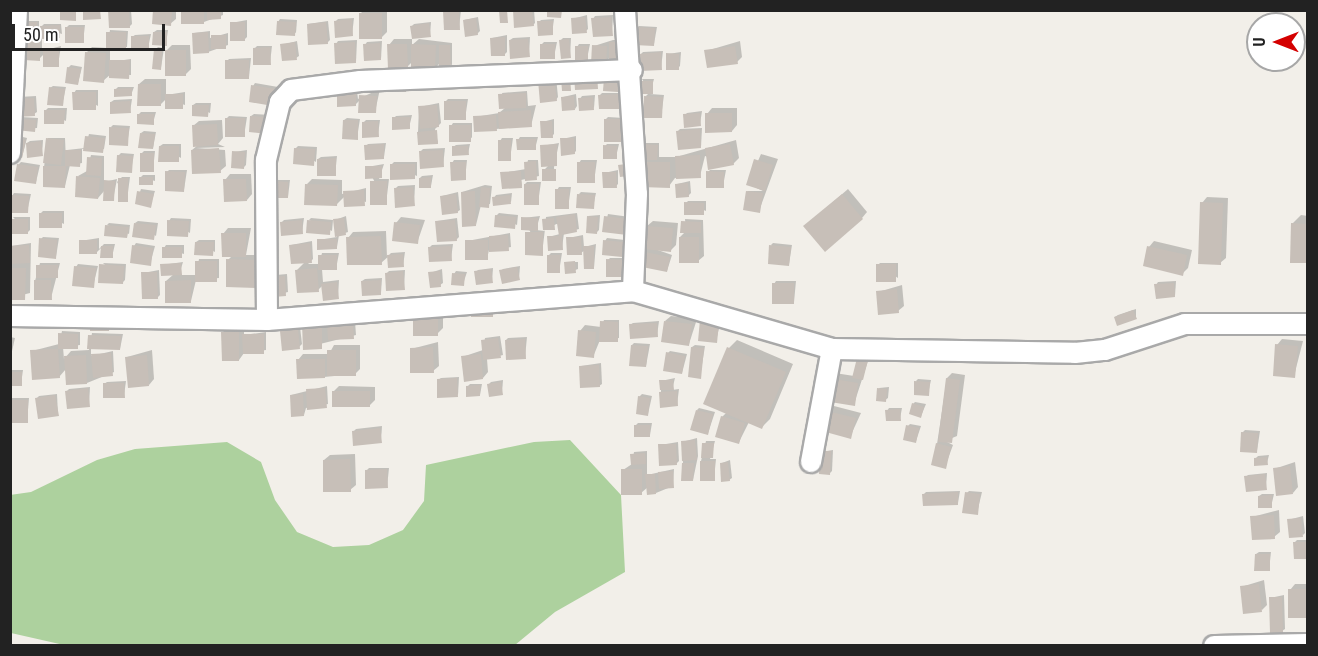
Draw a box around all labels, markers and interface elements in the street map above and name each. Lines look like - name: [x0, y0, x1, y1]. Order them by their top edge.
- scale bar: [15, 12, 168, 50]
- north arrow: [1246, 12, 1306, 72]
- text: 50 m: [23, 24, 58, 45]
- text: U: [1250, 37, 1269, 47]

